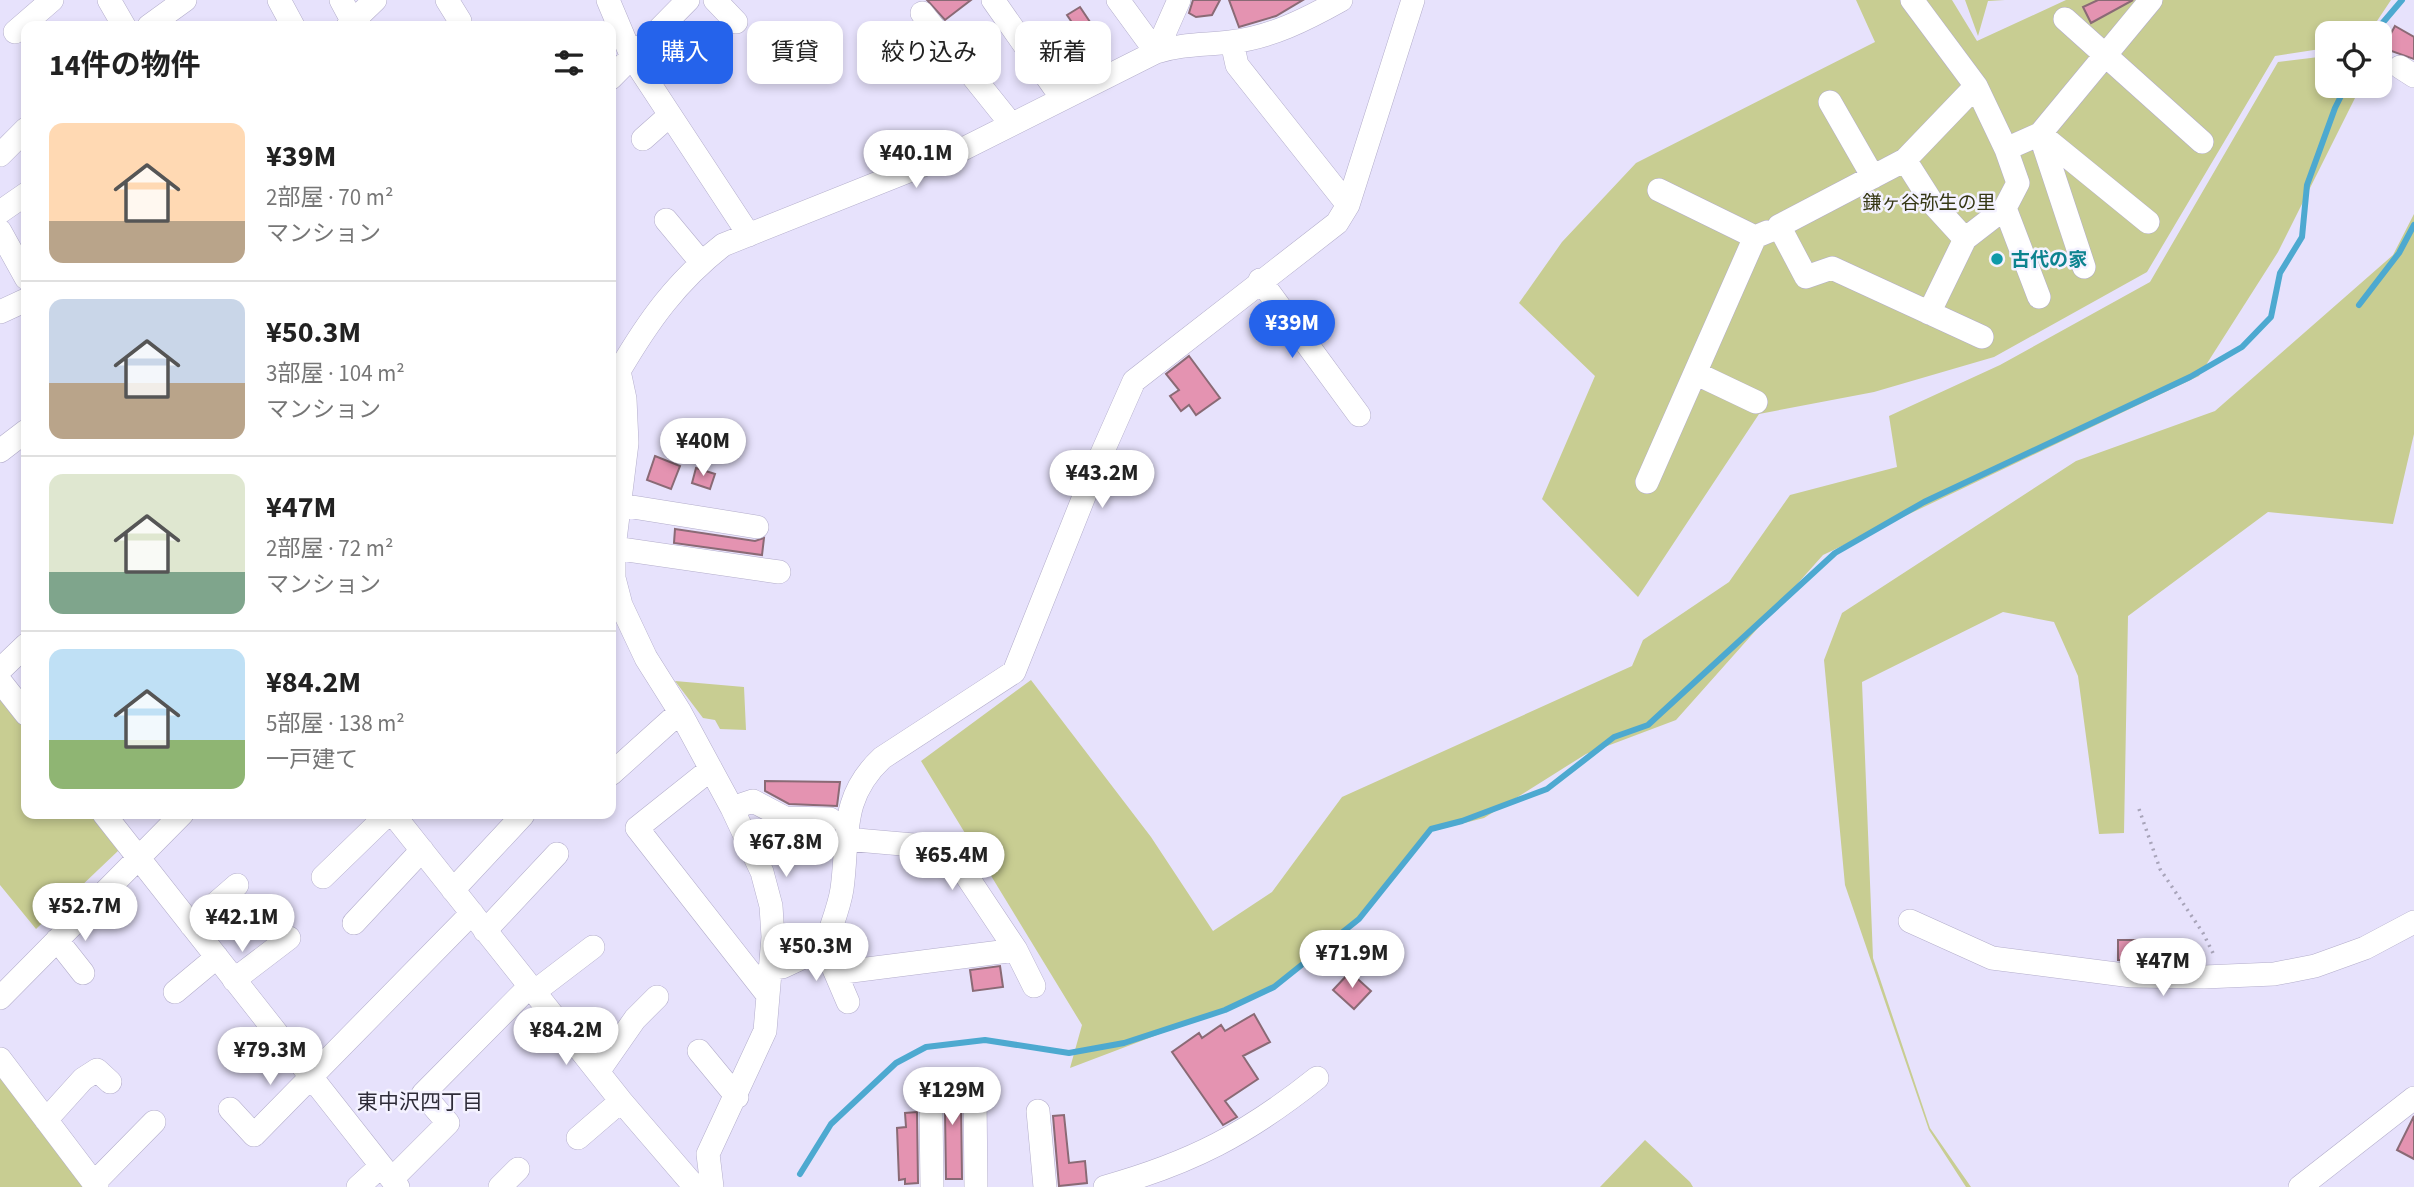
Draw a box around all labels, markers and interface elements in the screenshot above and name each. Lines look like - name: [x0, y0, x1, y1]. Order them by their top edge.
- chip: 購入: [637, 21, 733, 84]
- chip: 賃貸: [747, 21, 843, 84]
- chip: 絞り込み: [857, 21, 1001, 84]
- chip: 新着: [1015, 21, 1111, 84]
- map controls: [2315, 21, 2392, 98]
- button: locate: [2315, 21, 2392, 98]
- text: 14件の物件: [49, 44, 201, 87]
- icon: filters: [550, 44, 588, 82]
- pin: ¥40.1M: [859, 130, 973, 190]
- text: ¥39M: [266, 135, 336, 178]
- text: ¥40.1M: [879, 136, 953, 169]
- icon: home: [105, 151, 189, 235]
- text: 2部屋 · 70 m²: [266, 181, 393, 214]
- park label: 鎌ヶ谷弥生の里: [1862, 190, 1996, 217]
- text: マンション: [266, 217, 381, 250]
- place label: 古代の家: [2011, 247, 2087, 274]
- marker: 古代の家: [1989, 251, 2005, 267]
- pin: ¥39M: [1251, 300, 1333, 360]
- text: ¥39M: [1265, 306, 1319, 339]
- text: ¥50.3M: [266, 311, 361, 354]
- icon: home: [105, 327, 189, 411]
- text: 3部屋 · 104 m²: [266, 357, 405, 390]
- text: マンション: [266, 393, 381, 426]
- pin: ¥40M: [662, 419, 744, 478]
- text: ¥40M: [676, 424, 730, 457]
- pin: ¥43.2M: [1045, 450, 1159, 510]
- text: ¥43.2M: [1065, 456, 1139, 489]
- text: ¥47M: [266, 486, 336, 529]
- icon: home: [105, 502, 189, 586]
- text: 2部屋 · 72 m²: [266, 532, 393, 565]
- text: マンション: [266, 568, 381, 601]
- text: ¥84.2M: [266, 661, 361, 704]
- icon: home: [105, 677, 189, 761]
- text: 5部屋 · 138 m²: [266, 707, 405, 740]
- text: 一戸建て: [266, 743, 358, 776]
- pin: ¥67.8M: [729, 820, 843, 879]
- text: ¥67.8M: [749, 825, 823, 858]
- pin: ¥65.4M: [895, 832, 1009, 892]
- text: ¥65.4M: [915, 838, 989, 871]
- pin: ¥52.7M: [28, 884, 142, 943]
- text: ¥52.7M: [48, 889, 122, 922]
- pin: ¥42.1M: [185, 894, 299, 954]
- text: ¥42.1M: [205, 900, 279, 933]
- pin: ¥50.3M: [759, 923, 873, 983]
- text: ¥50.3M: [779, 929, 853, 962]
- pin: ¥71.9M: [1295, 930, 1409, 990]
- text: ¥71.9M: [1315, 936, 1389, 969]
- pin: ¥47M: [2122, 939, 2204, 998]
- text: ¥47M: [2136, 944, 2190, 977]
- pin: ¥84.2M: [509, 1007, 623, 1067]
- text: ¥84.2M: [529, 1013, 603, 1046]
- pin: ¥79.3M: [213, 1028, 327, 1087]
- text: ¥79.3M: [233, 1033, 307, 1066]
- pin: ¥129M: [903, 1068, 1001, 1127]
- text: ¥129M: [919, 1073, 985, 1106]
- district label: 東中沢四丁目: [357, 1087, 483, 1117]

